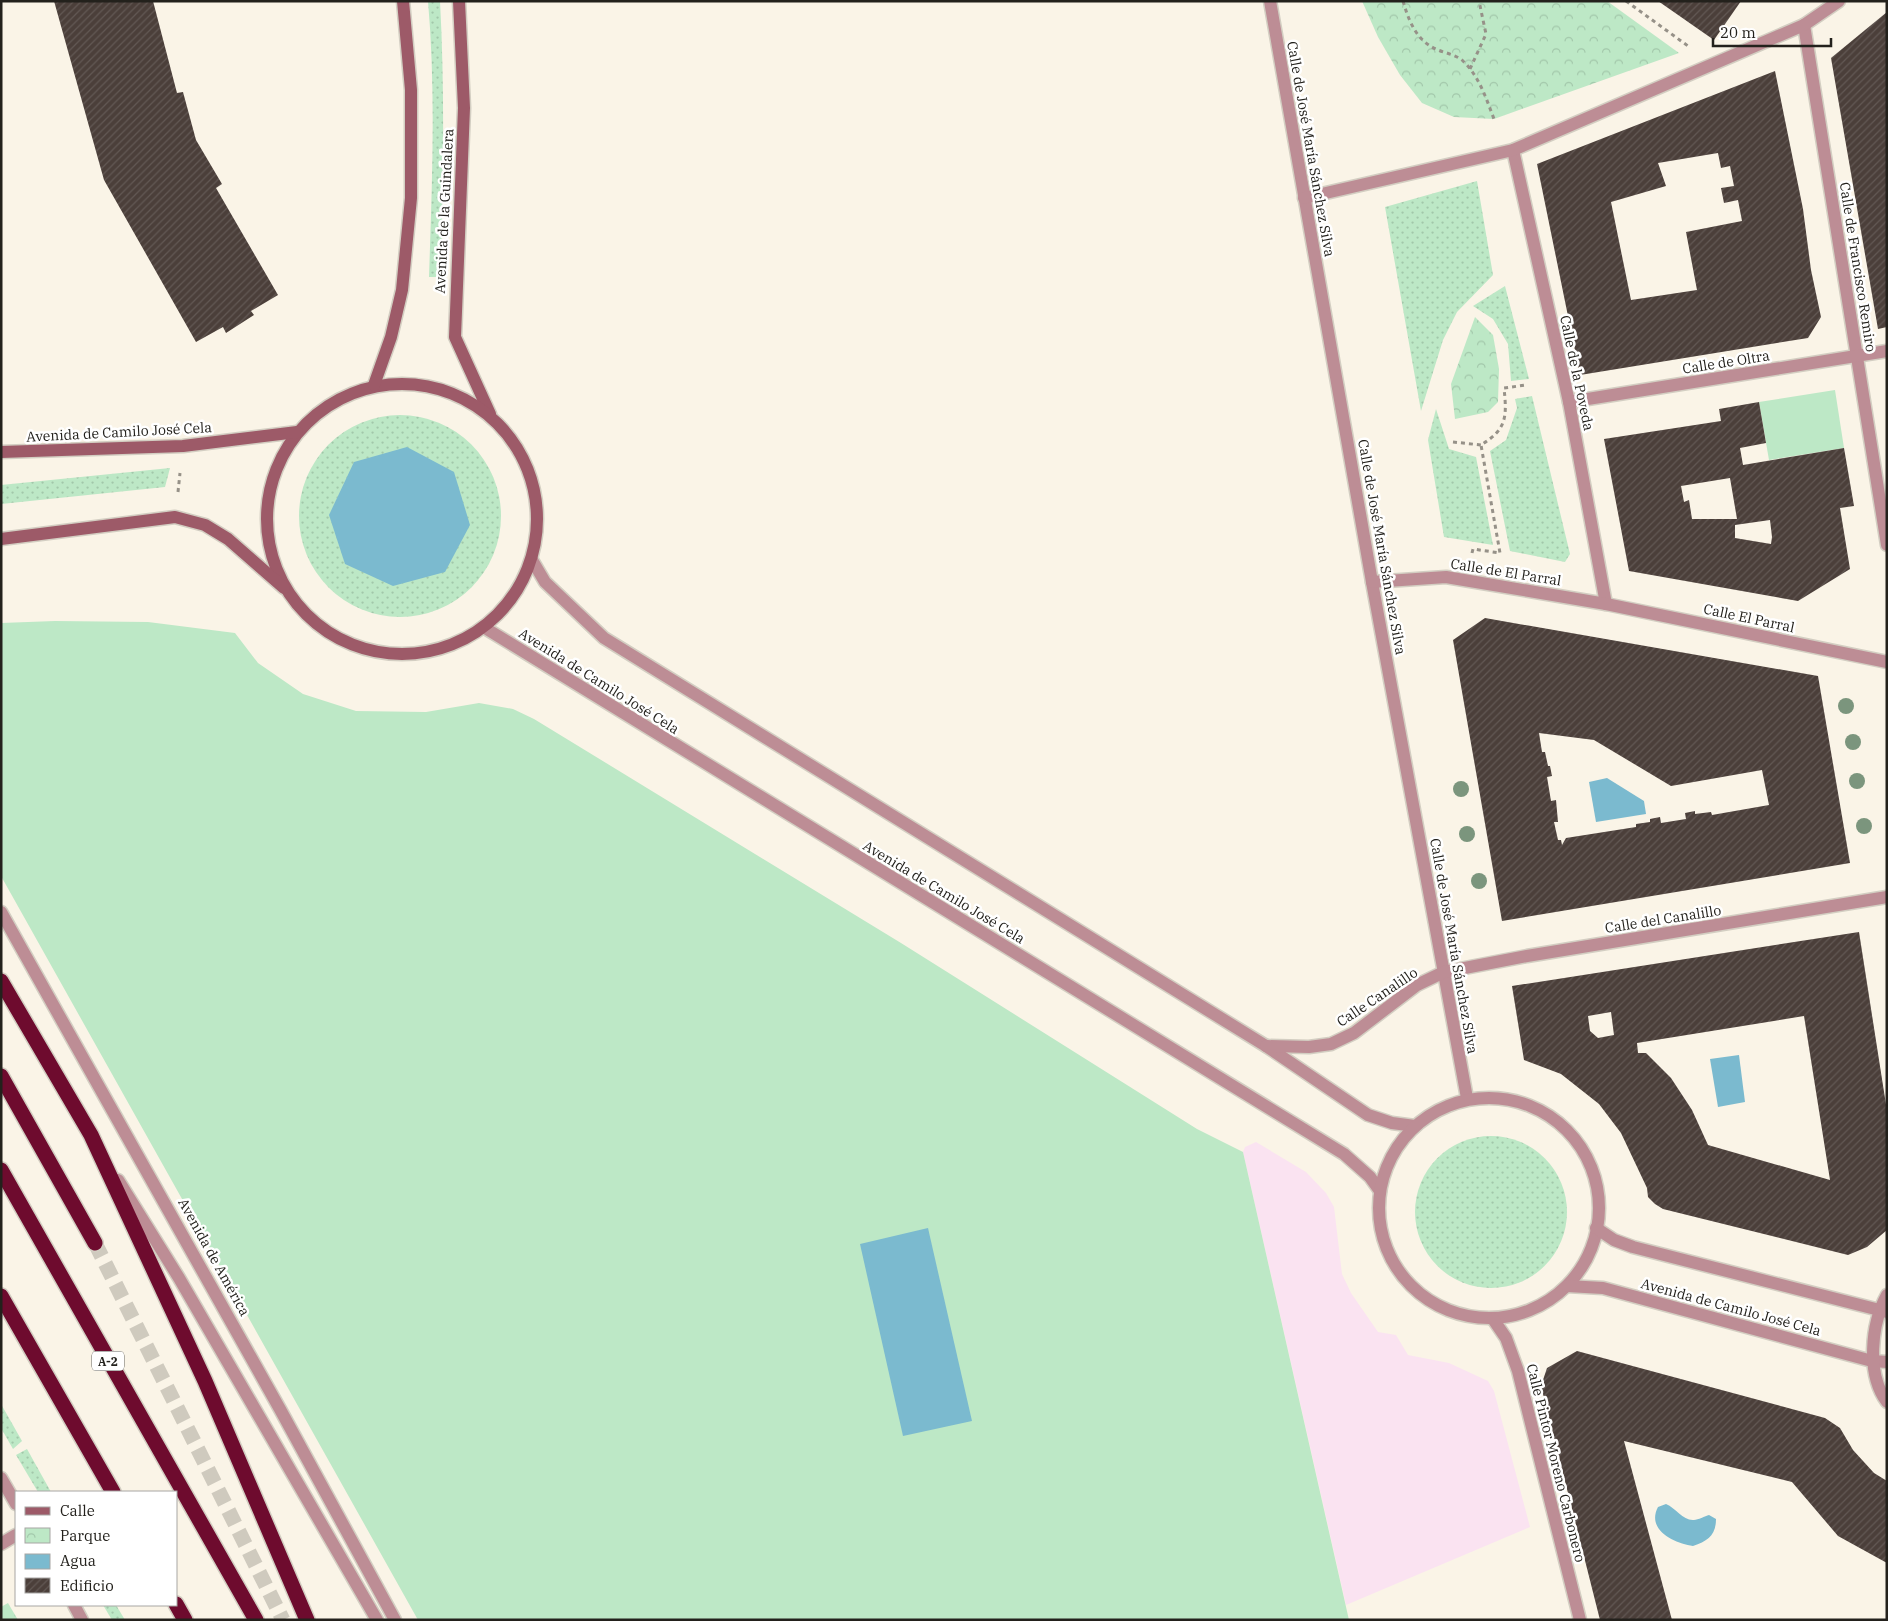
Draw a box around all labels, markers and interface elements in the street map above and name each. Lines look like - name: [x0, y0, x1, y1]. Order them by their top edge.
- scale bar: [1713, 15, 1830, 47]
- text: 20 m: [1720, 23, 1756, 42]
- street label: Calle de José María Sánchez Silva: [1283, 40, 1339, 258]
- street label: Avenida de la Guindalera: [431, 128, 457, 294]
- street label: Calle de Francisco Remiro: [1836, 181, 1880, 353]
- street label: Calle de la Poveda: [1556, 314, 1598, 433]
- street label: Calle de Oltra: [1681, 346, 1771, 378]
- street label: Avenida de Camilo José Cela: [26, 418, 213, 446]
- street label: Calle de José María Sánchez Silva: [1354, 438, 1410, 656]
- street label: Calle de El Parral: [1449, 554, 1563, 590]
- street label: Calle El Parral: [1702, 600, 1796, 636]
- street label: Avenida de Camilo José Cela: [515, 624, 683, 738]
- street label: Avenida de Camilo José Cela: [860, 836, 1029, 948]
- street label: Calle de José María Sánchez Silva: [1426, 837, 1482, 1055]
- street label: Calle del Canalillo: [1604, 901, 1722, 937]
- street label: Calle Canalillo: [1333, 963, 1421, 1031]
- street label: Avenida de América: [174, 1195, 254, 1319]
- street label: Avenida de Camilo José Cela: [1639, 1274, 1823, 1340]
- road number: A-2: [92, 1352, 124, 1370]
- street label: Calle Pintor Moreno Carbonero: [1523, 1362, 1589, 1564]
- legend: [15, 1491, 178, 1606]
- text: Calle: [60, 1501, 95, 1520]
- text: Parque: [60, 1526, 110, 1545]
- text: Agua: [60, 1551, 96, 1570]
- text: Edificio: [60, 1576, 114, 1595]

